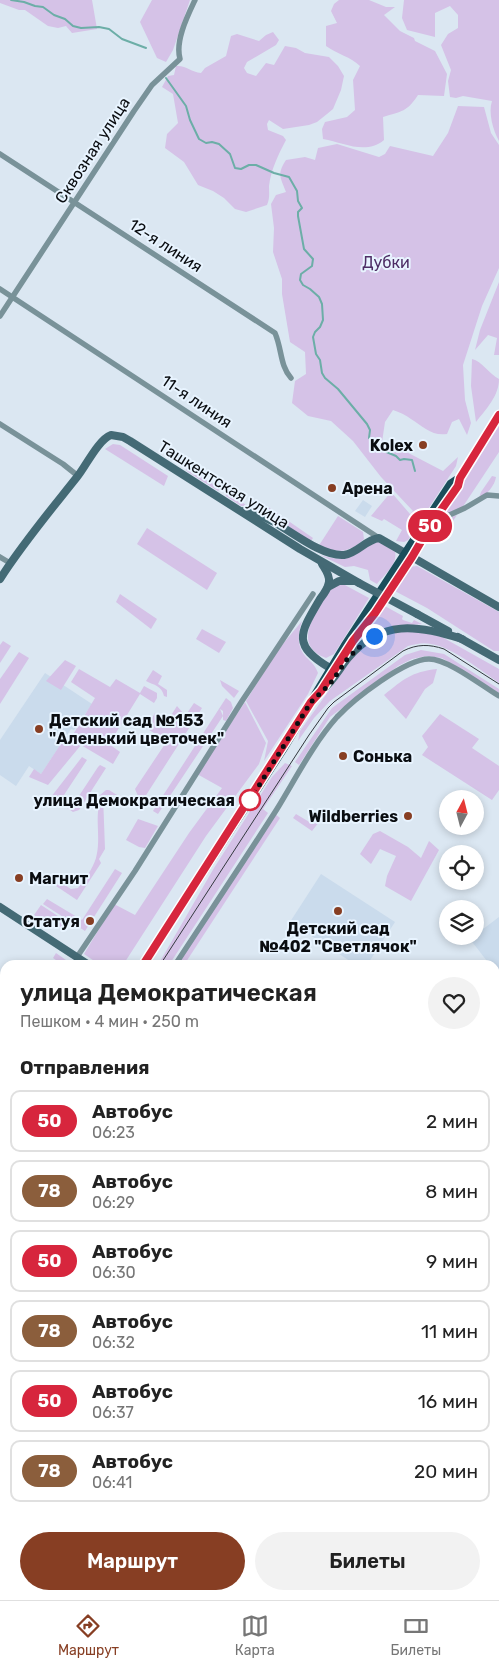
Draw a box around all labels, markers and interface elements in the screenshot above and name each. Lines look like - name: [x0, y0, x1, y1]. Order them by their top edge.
- street label: Сквозная улица: [51, 94, 134, 207]
- street label: 12-я линия: [126, 215, 206, 276]
- park label: Дубки: [362, 253, 410, 272]
- street label: 11-я линия: [158, 371, 236, 432]
- street label: Ташкентская улица: [155, 436, 293, 532]
- place label: Kolex: [370, 436, 414, 455]
- marker: Kolex: [417, 439, 429, 451]
- place label: Арена: [342, 479, 393, 498]
- marker: Арена: [326, 482, 338, 494]
- line badge: 50: [408, 510, 452, 542]
- text: 50: [418, 515, 442, 537]
- your location: [362, 624, 387, 649]
- place label: Детский сад №153 "Аленький цветочек": [49, 711, 224, 748]
- marker: Детский сад №153 "Аленький цветочек": [33, 723, 45, 735]
- place label: Сонька: [353, 747, 412, 766]
- marker: Сонька: [337, 750, 349, 762]
- marker: улица Демократическая: [239, 789, 261, 811]
- north arrow: [439, 790, 484, 835]
- map controls: [439, 790, 484, 945]
- place label: улица Демократическая: [34, 791, 235, 810]
- place label: Wildberries: [308, 807, 398, 826]
- marker: Wildberries: [402, 810, 414, 822]
- button: locate: [439, 845, 484, 890]
- place label: Магнит: [29, 869, 88, 888]
- marker: Магнит: [13, 872, 25, 884]
- button: layers: [439, 900, 484, 945]
- marker: Детский сад №402 "Светлячок": [332, 905, 344, 917]
- place label: Статуя: [23, 912, 80, 931]
- marker: Статуя: [84, 915, 96, 927]
- place label: Детский сад №402 "Светлячок": [259, 919, 417, 956]
- button: heart: [428, 977, 480, 1029]
- text: улица Демократическая: [20, 979, 317, 1007]
- text: Пешком · 4 мин · 250 m: [20, 1012, 199, 1031]
- text: Отправления: [20, 1056, 150, 1079]
- text: Автобус: [92, 1100, 173, 1123]
- text: 50: [38, 1110, 61, 1132]
- text: 2 мин: [426, 1110, 478, 1133]
- text: 06:23: [92, 1123, 135, 1142]
- text: Автобус: [92, 1170, 173, 1193]
- text: 78: [38, 1180, 61, 1202]
- text: 8 мин: [425, 1180, 478, 1203]
- text: 06:29: [92, 1193, 135, 1212]
- text: Автобус: [92, 1240, 173, 1263]
- text: 50: [38, 1250, 61, 1272]
- text: 9 мин: [426, 1250, 478, 1273]
- text: 06:30: [92, 1263, 136, 1282]
- text: Автобус: [92, 1310, 173, 1333]
- text: 78: [38, 1320, 61, 1342]
- text: 11 мин: [421, 1320, 478, 1343]
- text: 06:32: [92, 1333, 135, 1352]
- text: Автобус: [92, 1380, 173, 1403]
- text: 50: [38, 1390, 61, 1412]
- text: 16 мин: [418, 1390, 478, 1413]
- text: 06:37: [92, 1403, 134, 1422]
- text: Автобус: [92, 1450, 173, 1473]
- text: 78: [38, 1460, 61, 1482]
- text: 20 мин: [414, 1460, 478, 1483]
- text: 06:41: [92, 1473, 132, 1492]
- button: Маршрут: [20, 1532, 245, 1590]
- button: Билеты: [255, 1532, 480, 1590]
- tab: Маршрут: [58, 1612, 119, 1659]
- tab: Карта: [235, 1612, 275, 1659]
- tab: Билеты: [391, 1612, 441, 1659]

